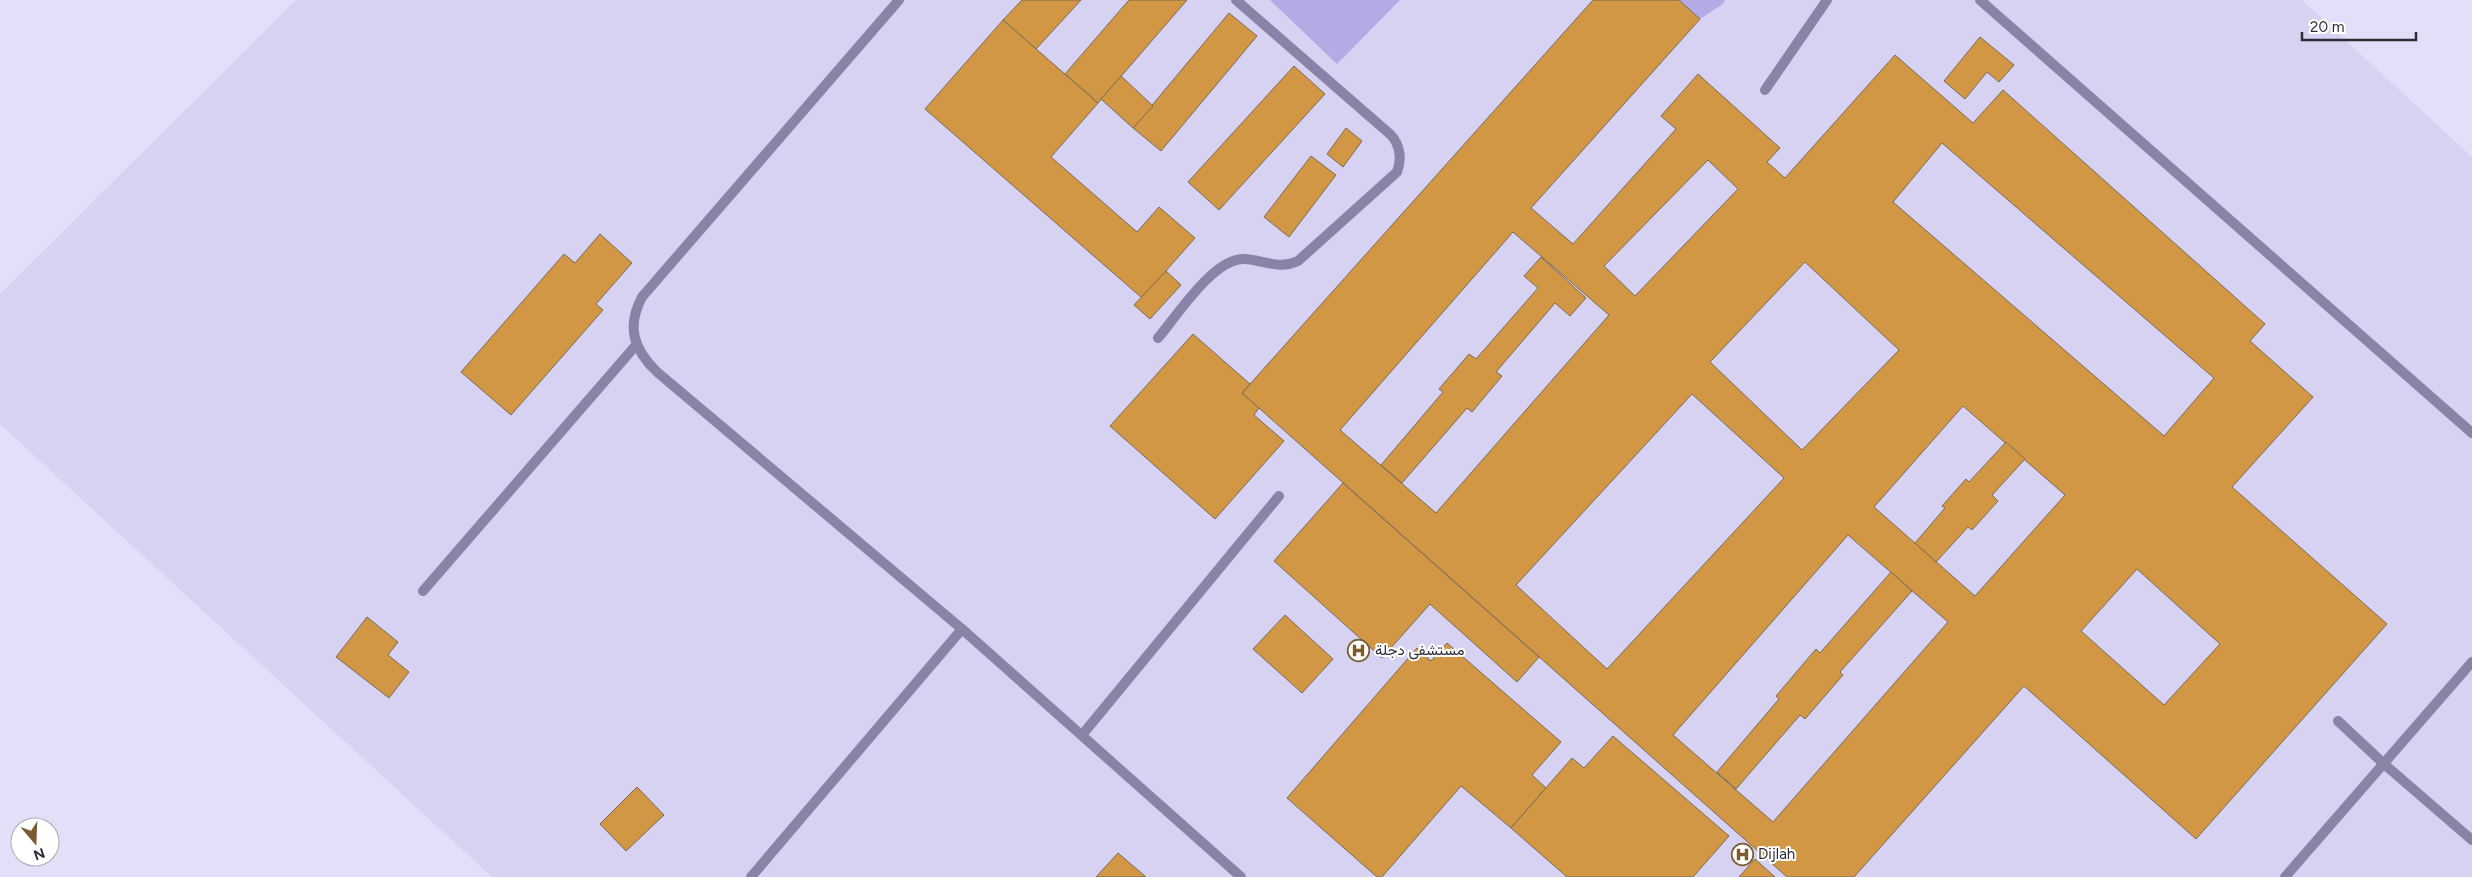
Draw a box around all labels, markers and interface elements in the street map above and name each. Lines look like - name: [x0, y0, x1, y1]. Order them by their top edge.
- scale bar: [2302, 10, 2416, 42]
- text: 20 m: [2310, 18, 2344, 36]
- hospital icon: مستشفى دجلة: [1347, 638, 1371, 662]
- place label: مستشفى دجلة: [1375, 641, 1464, 660]
- north arrow: [10, 817, 60, 867]
- hospital icon: Dijlah: [1730, 842, 1754, 866]
- text: N: [31, 844, 47, 864]
- place label: Dijlah: [1758, 845, 1795, 863]

